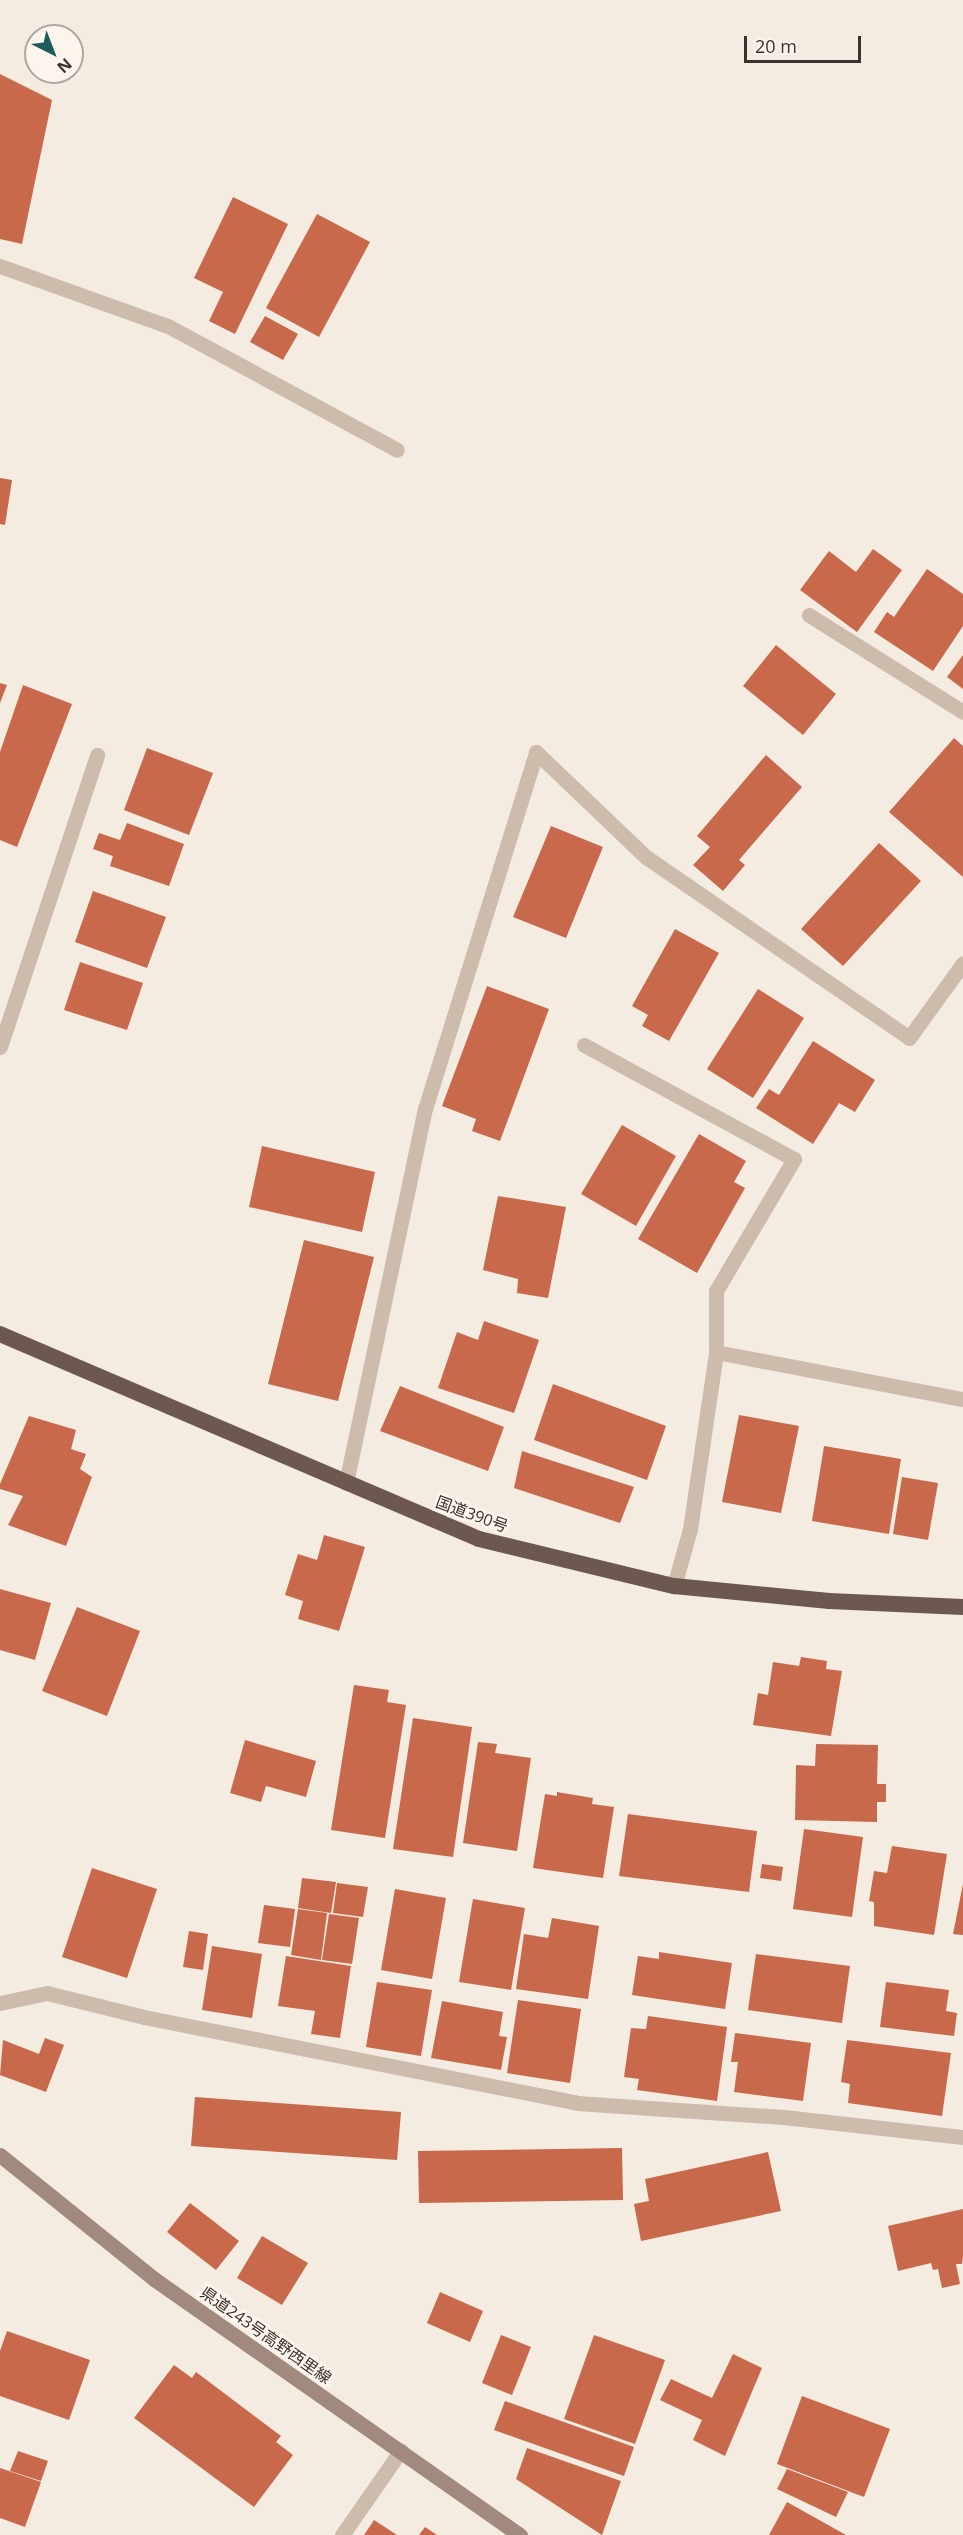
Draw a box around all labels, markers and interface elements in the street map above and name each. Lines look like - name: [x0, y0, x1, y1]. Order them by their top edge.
- north arrow: [24, 24, 84, 84]
- scale bar: [747, 24, 864, 62]
- text: 20 m: [755, 34, 797, 58]
- text: N: [53, 53, 77, 78]
- street label: 国道390号: [433, 1492, 511, 1536]
- street label: 県道243号高野西里線: [197, 2283, 335, 2387]

